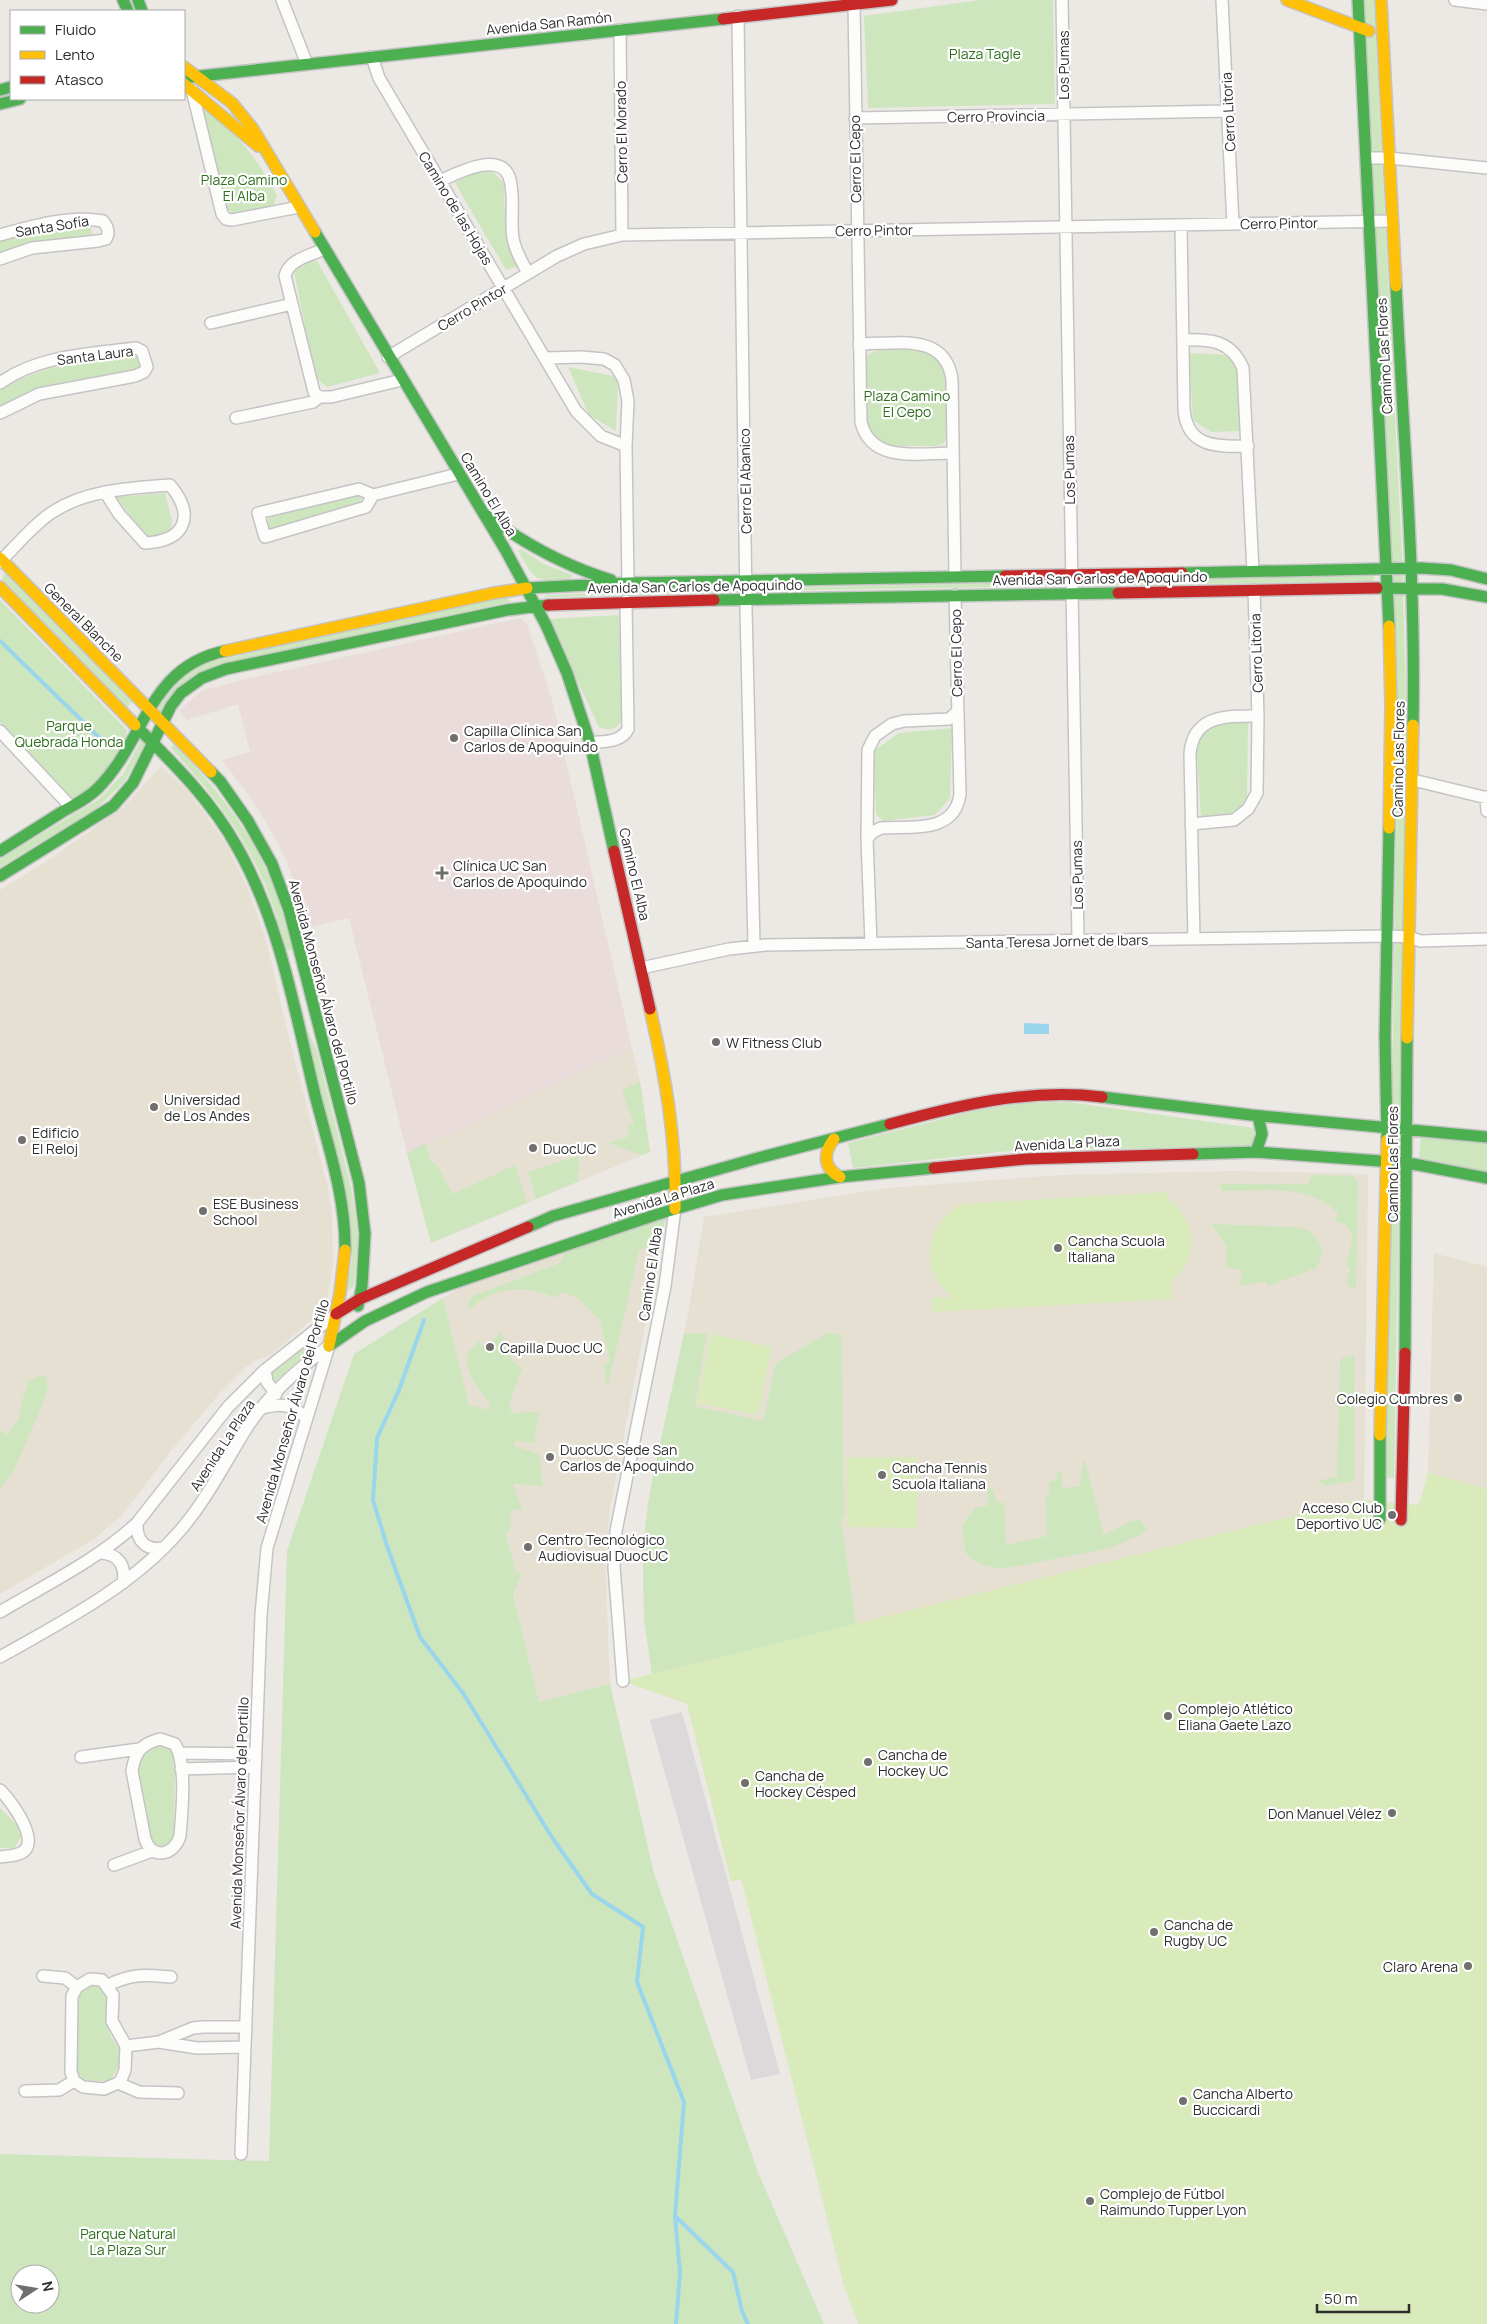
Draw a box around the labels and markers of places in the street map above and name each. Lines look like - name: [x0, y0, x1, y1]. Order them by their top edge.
- place label: Capilla Clínica San Carlos de Apoquindo: [464, 721, 598, 756]
- marker: Capilla Clínica San Carlos de Apoquindo: [448, 732, 460, 744]
- place label: Clínica UC San Carlos de Apoquindo: [453, 856, 587, 891]
- marker: Clínica UC San Carlos de Apoquindo: [435, 866, 449, 880]
- place label: W Fitness Club: [726, 1033, 822, 1052]
- marker: W Fitness Club: [710, 1036, 722, 1048]
- place label: Universidad de Los Andes: [164, 1090, 250, 1125]
- marker: Universidad de Los Andes: [148, 1101, 160, 1113]
- place label: Edificio El Reloj: [32, 1123, 79, 1158]
- marker: Edificio El Reloj: [16, 1134, 28, 1146]
- place label: DuocUC: [543, 1139, 597, 1158]
- marker: DuocUC: [527, 1142, 539, 1154]
- place label: ESE Business School: [213, 1194, 299, 1229]
- marker: ESE Business School: [197, 1205, 209, 1217]
- place label: Cancha Scuola Italiana: [1068, 1231, 1165, 1266]
- marker: Cancha Scuola Italiana: [1052, 1242, 1064, 1254]
- place label: Capilla Duoc UC: [500, 1338, 603, 1357]
- marker: Capilla Duoc UC: [484, 1341, 496, 1353]
- place label: Colegio Cumbres: [1337, 1389, 1448, 1408]
- marker: Colegio Cumbres: [1452, 1392, 1464, 1404]
- place label: DuocUC Sede San Carlos de Apoquindo: [560, 1440, 694, 1475]
- marker: DuocUC Sede San Carlos de Apoquindo: [544, 1451, 556, 1463]
- place label: Cancha Tennis Scuola Italiana: [892, 1458, 987, 1493]
- marker: Cancha Tennis Scuola Italiana: [876, 1469, 888, 1481]
- place label: Acceso Club Deportivo UC: [1296, 1498, 1382, 1533]
- marker: Acceso Club Deportivo UC: [1386, 1509, 1398, 1521]
- place label: Centro Tecnológico Audiovisual DuocUC: [538, 1530, 668, 1565]
- marker: Centro Tecnológico Audiovisual DuocUC: [522, 1541, 534, 1553]
- place label: Complejo Atlético Eliana Gaete Lazo: [1178, 1699, 1293, 1734]
- marker: Complejo Atlético Eliana Gaete Lazo: [1162, 1710, 1174, 1722]
- place label: Cancha de Hockey UC: [878, 1745, 949, 1780]
- marker: Cancha de Hockey UC: [862, 1756, 874, 1768]
- place label: Cancha de Hockey Césped: [755, 1766, 856, 1801]
- marker: Cancha de Hockey Césped: [739, 1777, 751, 1789]
- place label: Don Manuel Vélez: [1268, 1804, 1382, 1823]
- marker: Don Manuel Vélez: [1386, 1807, 1398, 1819]
- place label: Cancha de Rugby UC: [1164, 1915, 1233, 1950]
- marker: Cancha de Rugby UC: [1148, 1926, 1160, 1938]
- place label: Claro Arena: [1383, 1957, 1458, 1976]
- marker: Claro Arena: [1462, 1960, 1474, 1972]
- place label: Cancha Alberto Buccicardi: [1193, 2084, 1293, 2119]
- marker: Cancha Alberto Buccicardi: [1177, 2095, 1189, 2107]
- place label: Complejo de Fútbol Raimundo Tupper Lyon: [1100, 2184, 1246, 2219]
- marker: Complejo de Fútbol Raimundo Tupper Lyon: [1084, 2195, 1096, 2207]

